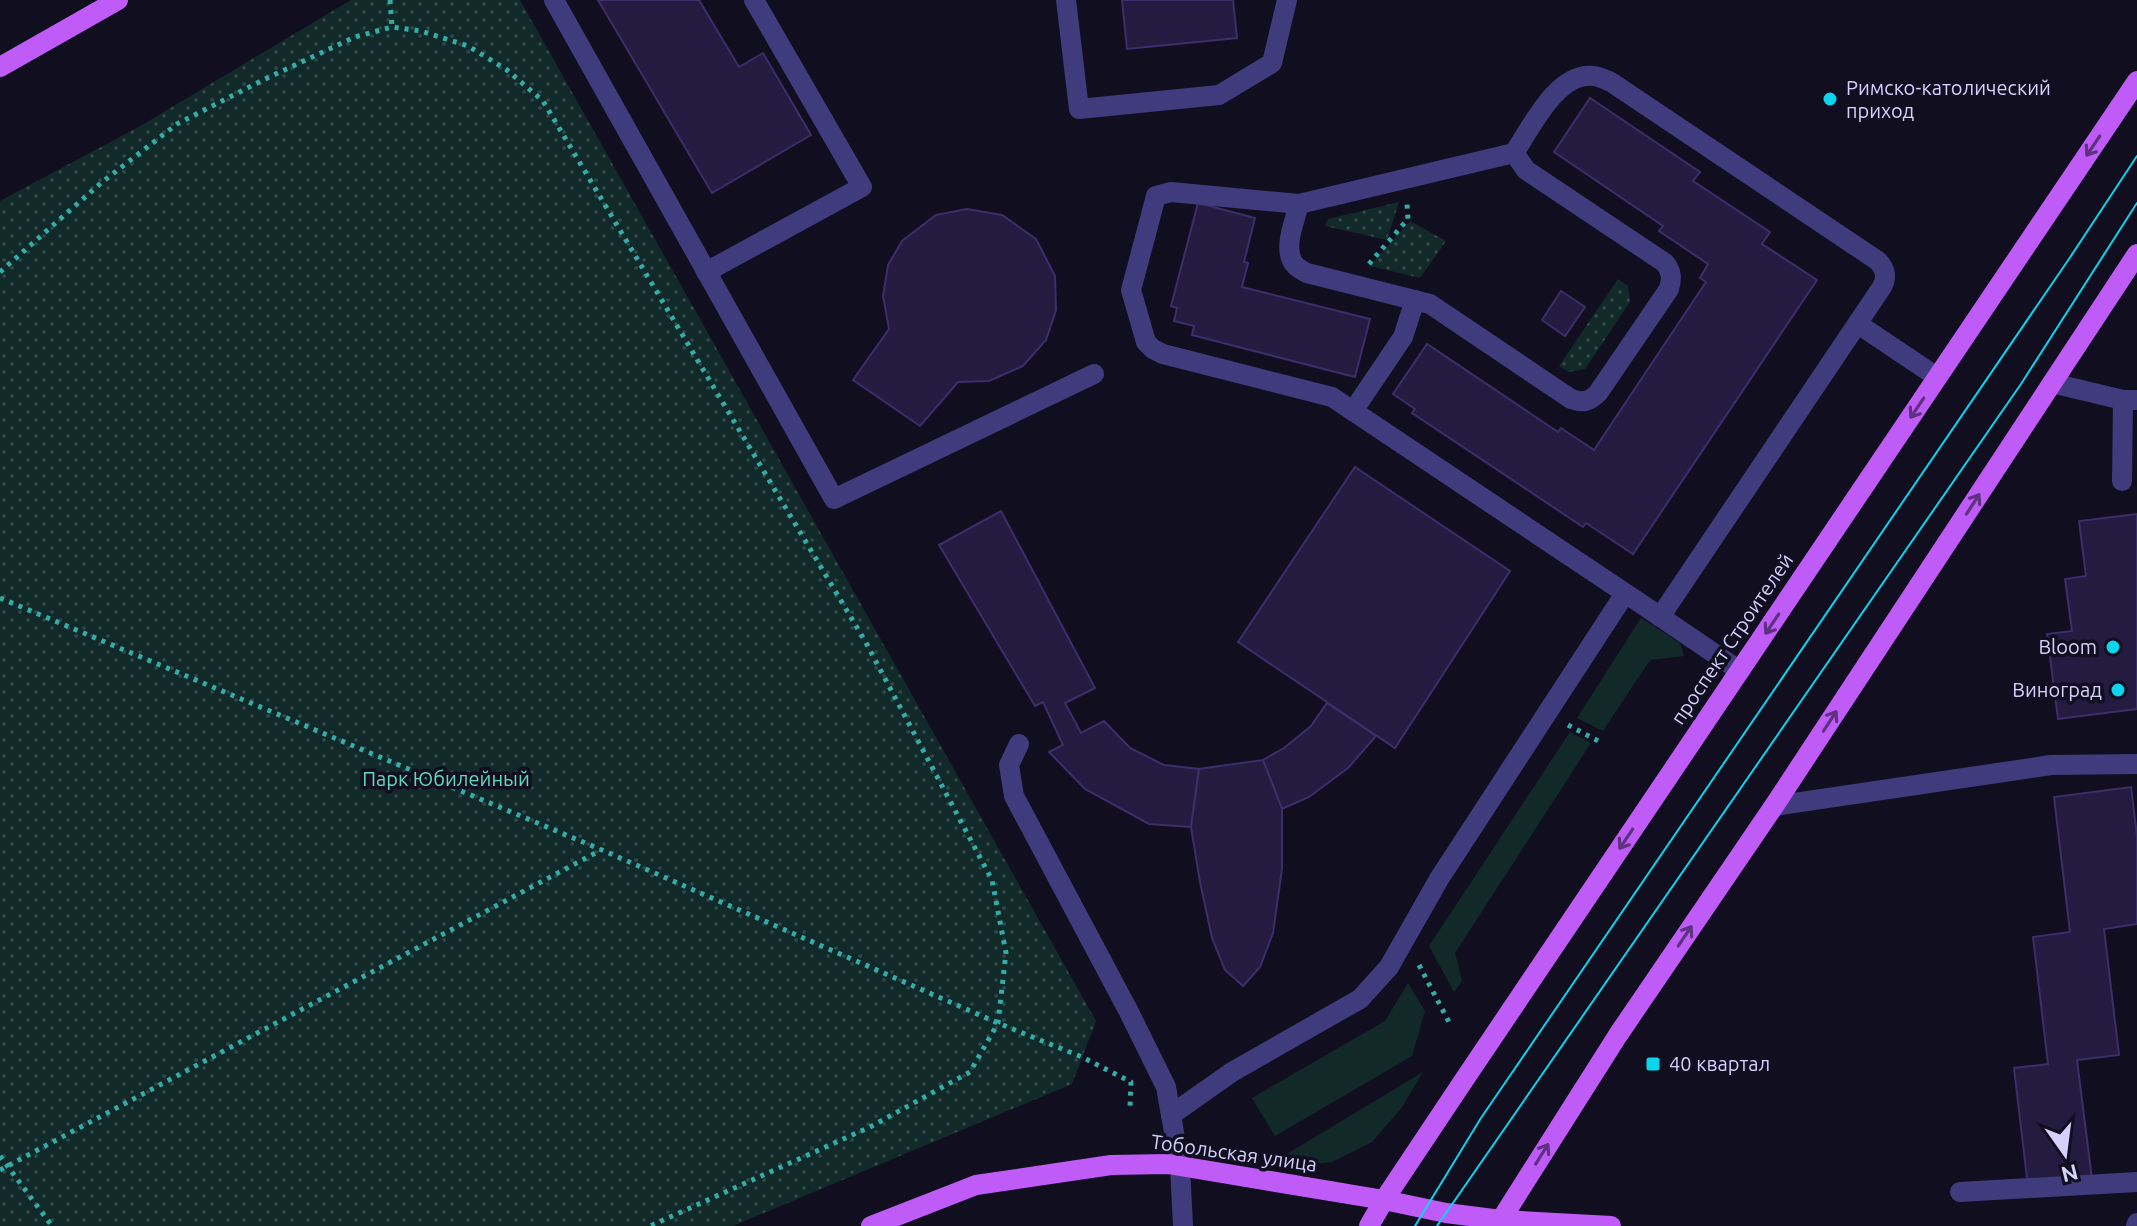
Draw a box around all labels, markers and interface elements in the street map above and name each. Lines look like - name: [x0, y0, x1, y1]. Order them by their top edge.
- place label: Римско-католический приход: [1846, 76, 2051, 122]
- marker: Римско-католический приход: [1821, 90, 1839, 108]
- one-way arrow: [2085, 134, 2102, 156]
- one-way arrow: [1909, 396, 1925, 418]
- one-way arrow: [1965, 493, 1981, 515]
- street label: проспект Строителей: [1666, 549, 1797, 728]
- one-way arrow: [1764, 612, 1780, 634]
- place label: Bloom: [2038, 635, 2097, 658]
- marker: Bloom: [2104, 638, 2122, 656]
- place label: Виноград: [2012, 678, 2102, 701]
- marker: Виноград: [2109, 681, 2127, 699]
- one-way arrow: [1822, 710, 1838, 732]
- park label: Парк Юбилейный: [362, 767, 530, 790]
- one-way arrow: [1618, 828, 1635, 850]
- one-way arrow: [1677, 926, 1693, 948]
- place label: 40 квартал: [1669, 1052, 1770, 1075]
- marker: 40 квартал: [1644, 1055, 1662, 1073]
- north arrow: [2025, 1114, 2105, 1194]
- street label: Тобольская улица: [1150, 1129, 1318, 1176]
- one-way arrow: [1535, 1143, 1551, 1166]
- text: N: [2059, 1160, 2081, 1188]

